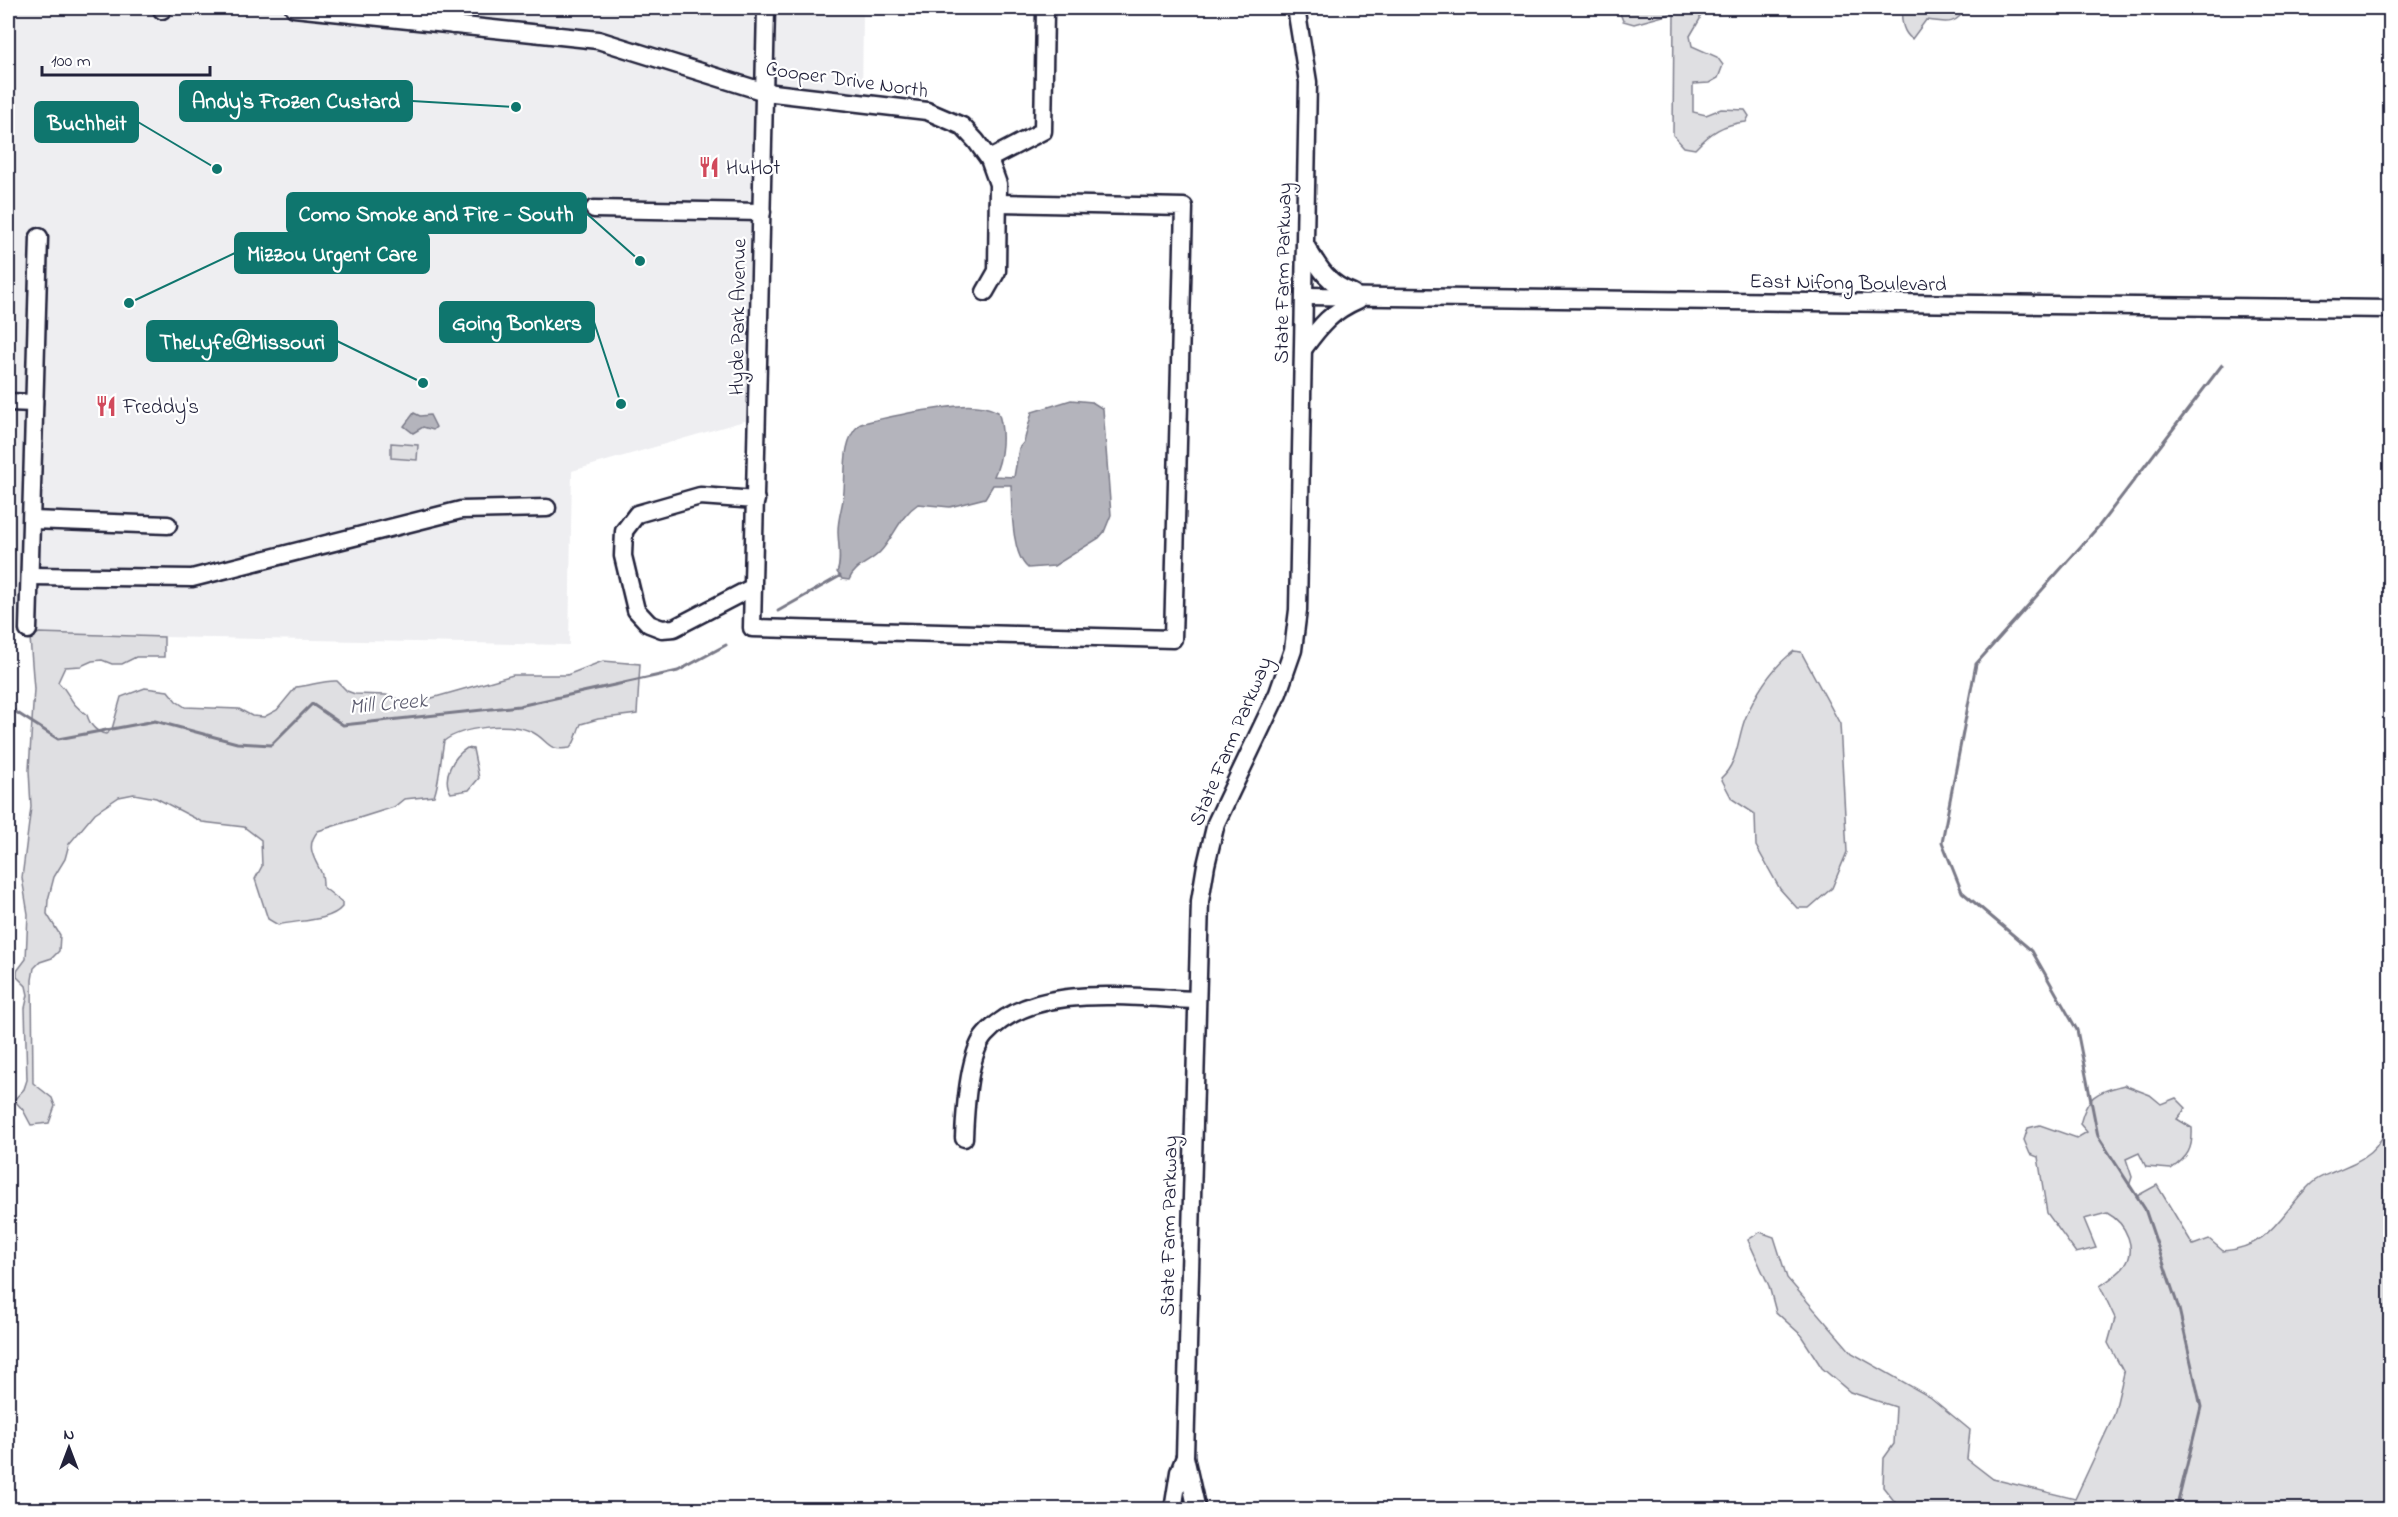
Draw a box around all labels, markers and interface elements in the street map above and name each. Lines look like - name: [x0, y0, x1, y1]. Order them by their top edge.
- scale bar: [42, 39, 210, 77]
- text: 100 m: [51, 49, 91, 75]
- street label: Cooper Drive North: [764, 55, 930, 107]
- callout: Andy's Frozen Custard: [180, 81, 412, 121]
- text: Andy's Frozen Custard: [192, 87, 401, 120]
- callout: Buchheit: [35, 102, 138, 142]
- text: Buchheit: [46, 109, 127, 141]
- place label: HuHot: [726, 154, 780, 184]
- restaurant icon: HuHot: [697, 155, 721, 179]
- street label: State Farm Parkway: [1267, 182, 1303, 364]
- callout: Como Smoke and Fire - South: [287, 193, 586, 233]
- text: Como Smoke and Fire - South: [298, 200, 574, 232]
- callout: Mizzou Urgent Care: [235, 233, 429, 273]
- street label: Hyde Park Avenue: [723, 238, 757, 396]
- text: Mizzou Urgent Care: [247, 240, 418, 273]
- street label: East Nifong Boulevard: [1749, 267, 1947, 303]
- callout: Going Bonkers: [440, 302, 594, 342]
- text: Going Bonkers: [452, 309, 582, 342]
- callout: TheLyfe@Missouri: [147, 321, 337, 361]
- text: TheLyfe@Missouri: [159, 328, 325, 361]
- place label: Freddy's: [122, 393, 199, 425]
- restaurant icon: Freddy's: [94, 394, 118, 418]
- street label: State Farm Parkway: [1183, 652, 1283, 832]
- water label: Mill Creek: [348, 686, 430, 724]
- street label: State Farm Parkway: [1153, 1135, 1189, 1317]
- north arrow: [39, 1418, 99, 1478]
- text: N: [64, 1423, 75, 1447]

